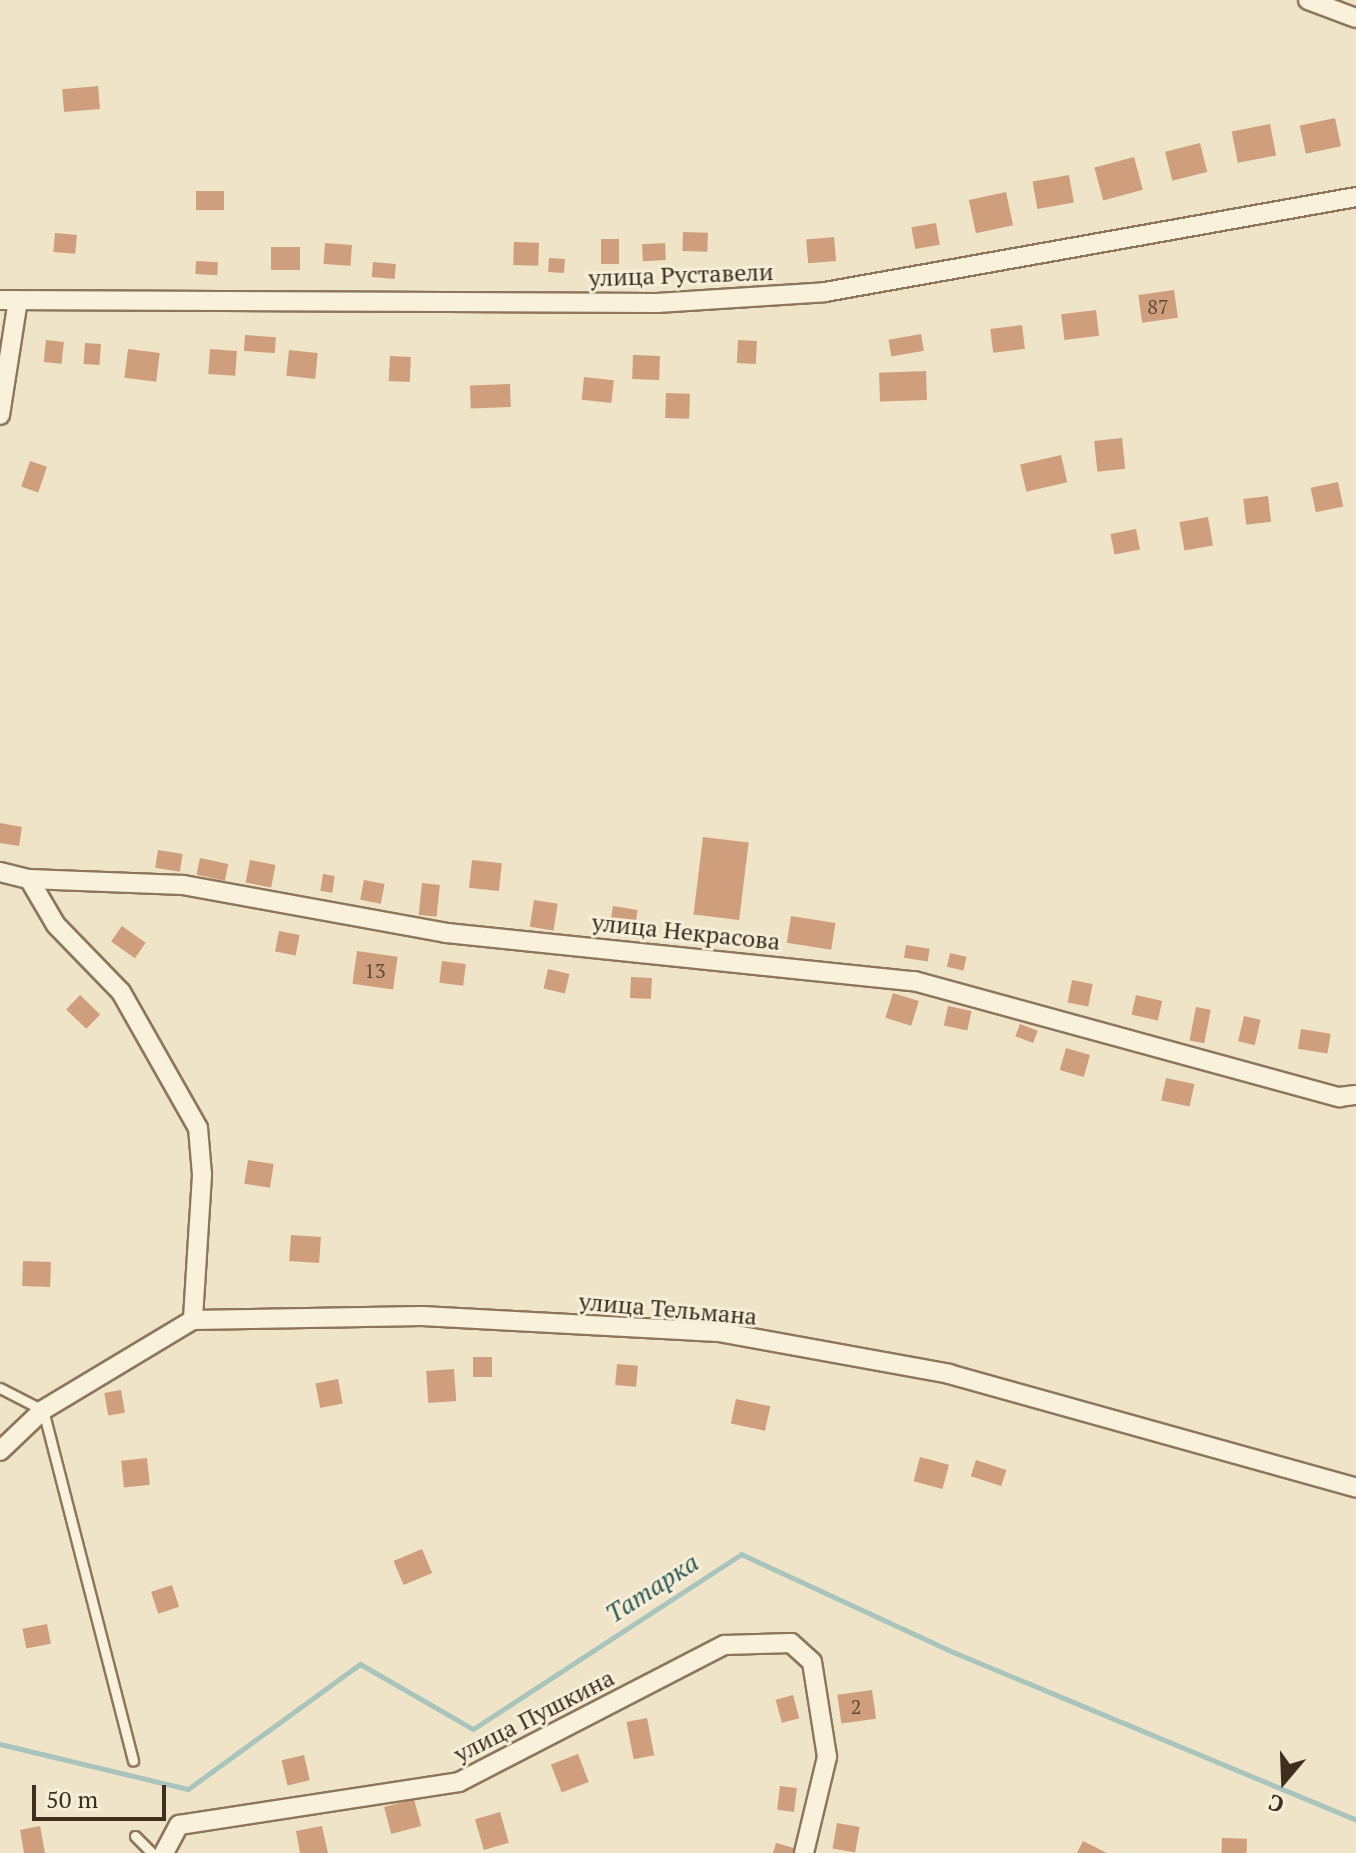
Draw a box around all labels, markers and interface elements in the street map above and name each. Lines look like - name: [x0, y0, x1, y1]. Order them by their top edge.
- street label: улица Руставели: [588, 257, 774, 293]
- house number: 87: [1147, 294, 1169, 318]
- street label: улица Некрасова: [591, 908, 781, 956]
- house number: 13: [364, 958, 386, 982]
- street label: улица Тельмана: [578, 1287, 758, 1331]
- water label: Татарка: [600, 1546, 704, 1630]
- street label: улица Пушкина: [449, 1663, 619, 1769]
- house number: 2: [851, 1694, 861, 1718]
- north arrow: [1244, 1741, 1324, 1821]
- scale bar: [36, 1769, 170, 1819]
- text: 50 m: [46, 1783, 98, 1815]
- text: С: [1265, 1788, 1288, 1820]

